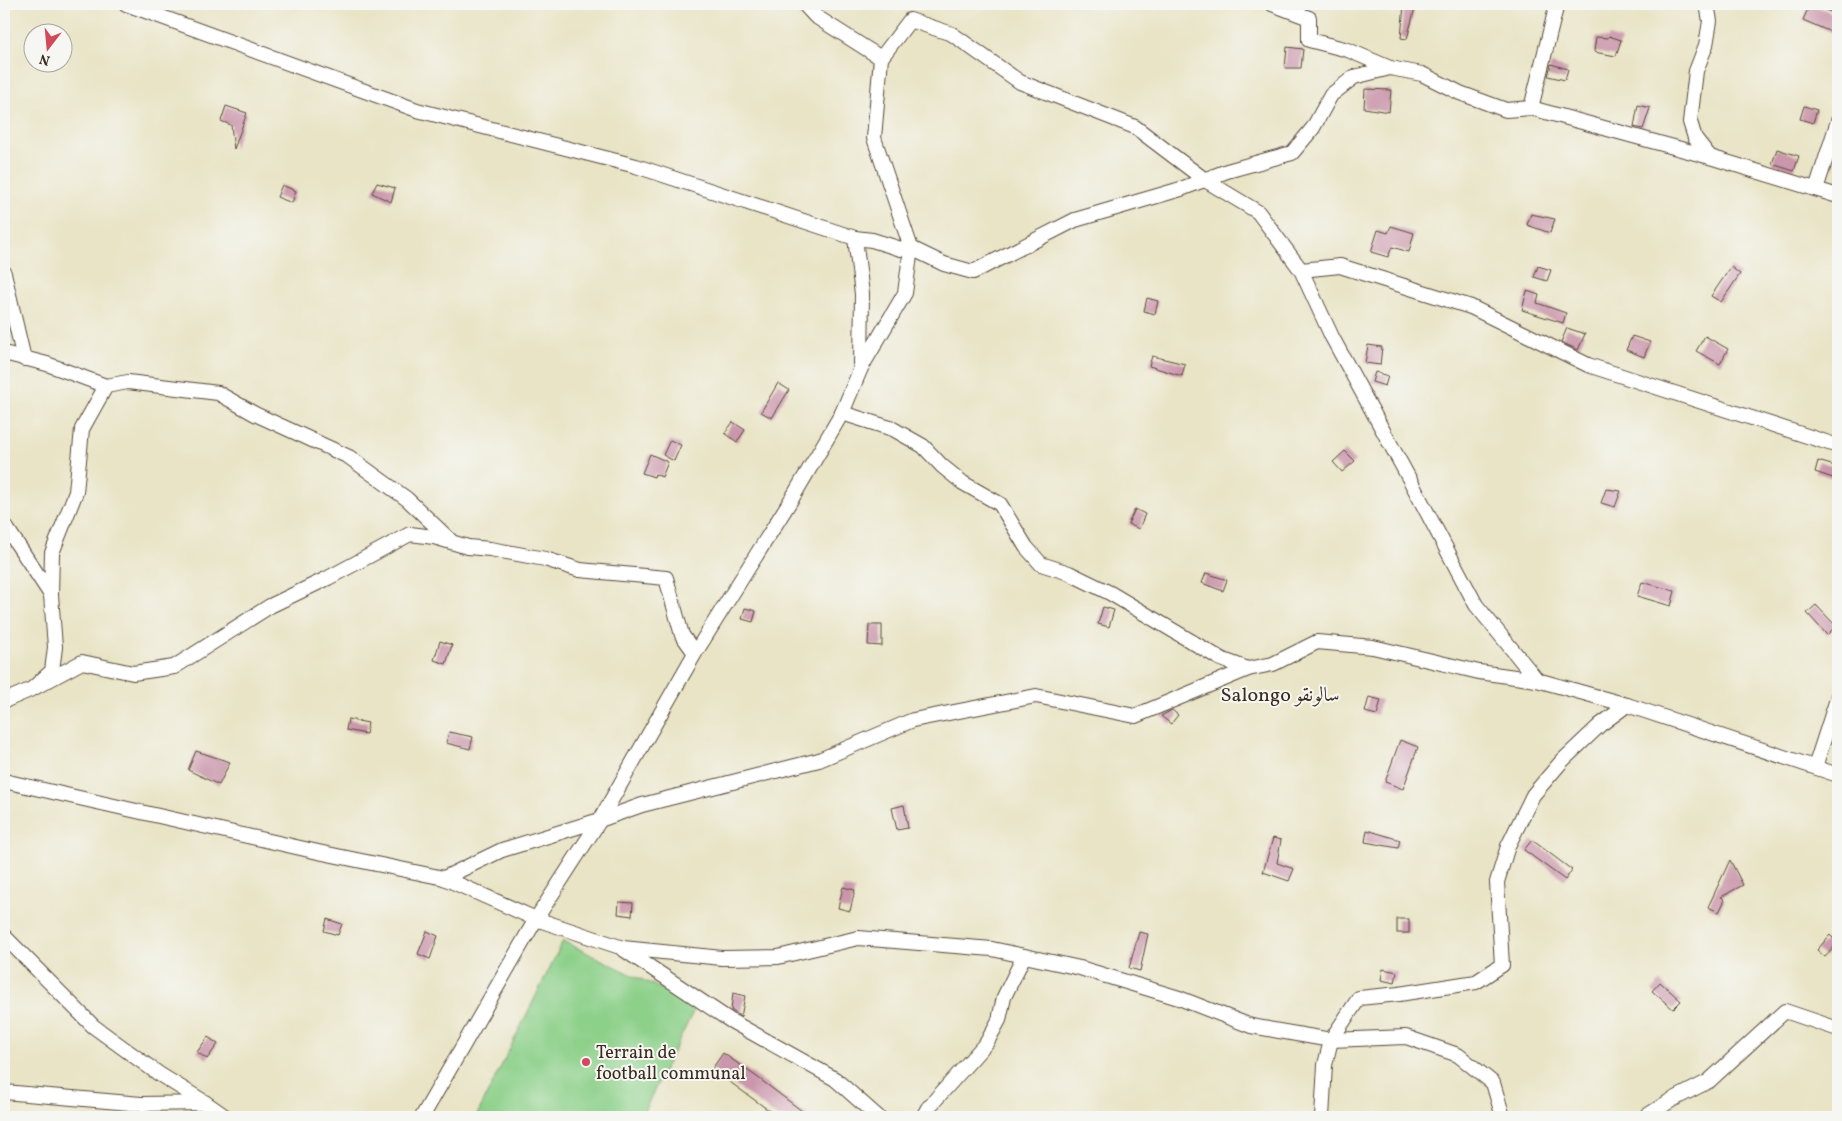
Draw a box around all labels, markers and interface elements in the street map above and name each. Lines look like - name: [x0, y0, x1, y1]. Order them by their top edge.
- north arrow: [22, 22, 72, 72]
- text: N: [37, 49, 52, 70]
- district label: Salongo سالونقو: [1220, 682, 1340, 710]
- place label: Terrain de football communal: [596, 1041, 746, 1087]
- marker: Terrain de football communal: [580, 1056, 592, 1068]

